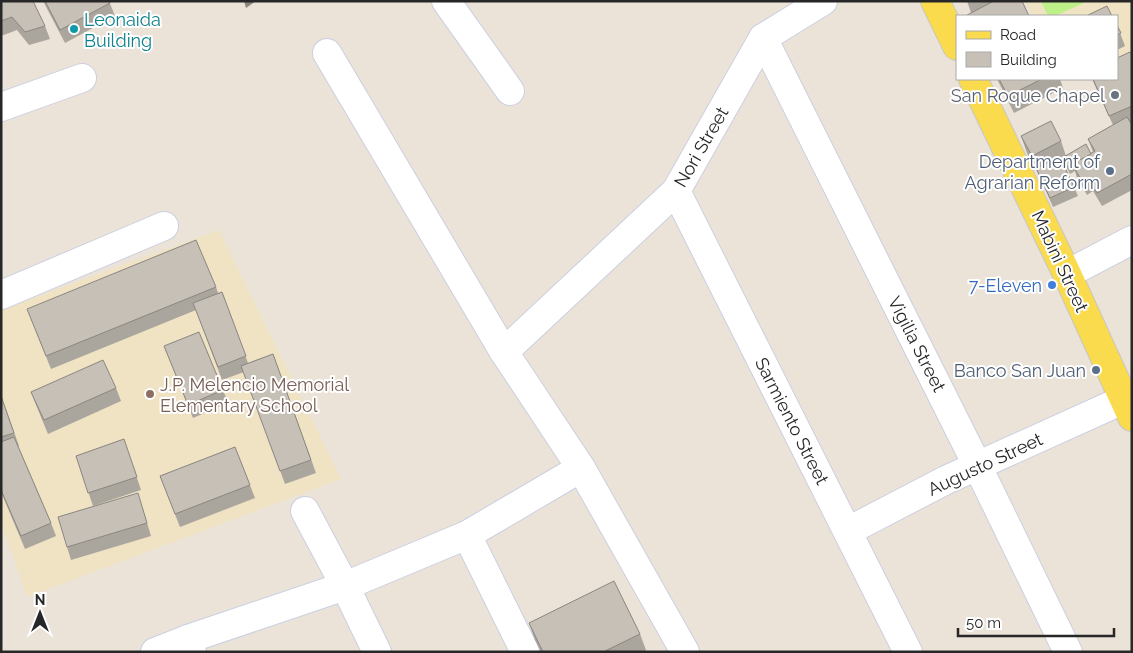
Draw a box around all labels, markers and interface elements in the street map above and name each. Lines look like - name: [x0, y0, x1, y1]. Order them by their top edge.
- place label: Leonaida Building: [84, 9, 161, 51]
- legend: [956, 15, 1118, 80]
- marker: Leonaida Building: [68, 23, 80, 35]
- text: Road: [1000, 26, 1036, 44]
- text: Building: [1000, 51, 1057, 69]
- place label: San Roque Chapel: [951, 85, 1105, 106]
- marker: San Roque Chapel: [1109, 89, 1121, 101]
- street label: Nori Street: [670, 103, 732, 191]
- place label: Department of Agrarian Reform: [965, 151, 1101, 193]
- marker: Department of Agrarian Reform: [1104, 165, 1116, 177]
- street label: Mabini Street: [1027, 207, 1093, 315]
- place label: 7-Eleven: [969, 275, 1042, 296]
- marker: 7-Eleven: [1046, 279, 1058, 291]
- street label: Vigilia Street: [884, 293, 950, 395]
- street label: Sarmiento Street: [751, 354, 833, 488]
- place label: Banco San Juan: [954, 360, 1086, 381]
- marker: Banco San Juan: [1090, 364, 1102, 376]
- place label: J.P. Melencio Memorial Elementary School: [160, 374, 349, 416]
- marker: J.P. Melencio Memorial Elementary School: [144, 388, 156, 400]
- street label: Augusto Street: [924, 428, 1046, 500]
- north arrow: [15, 588, 65, 638]
- text: N: [35, 592, 45, 608]
- scale bar: [958, 606, 1114, 638]
- text: 50 m: [966, 614, 1001, 632]

